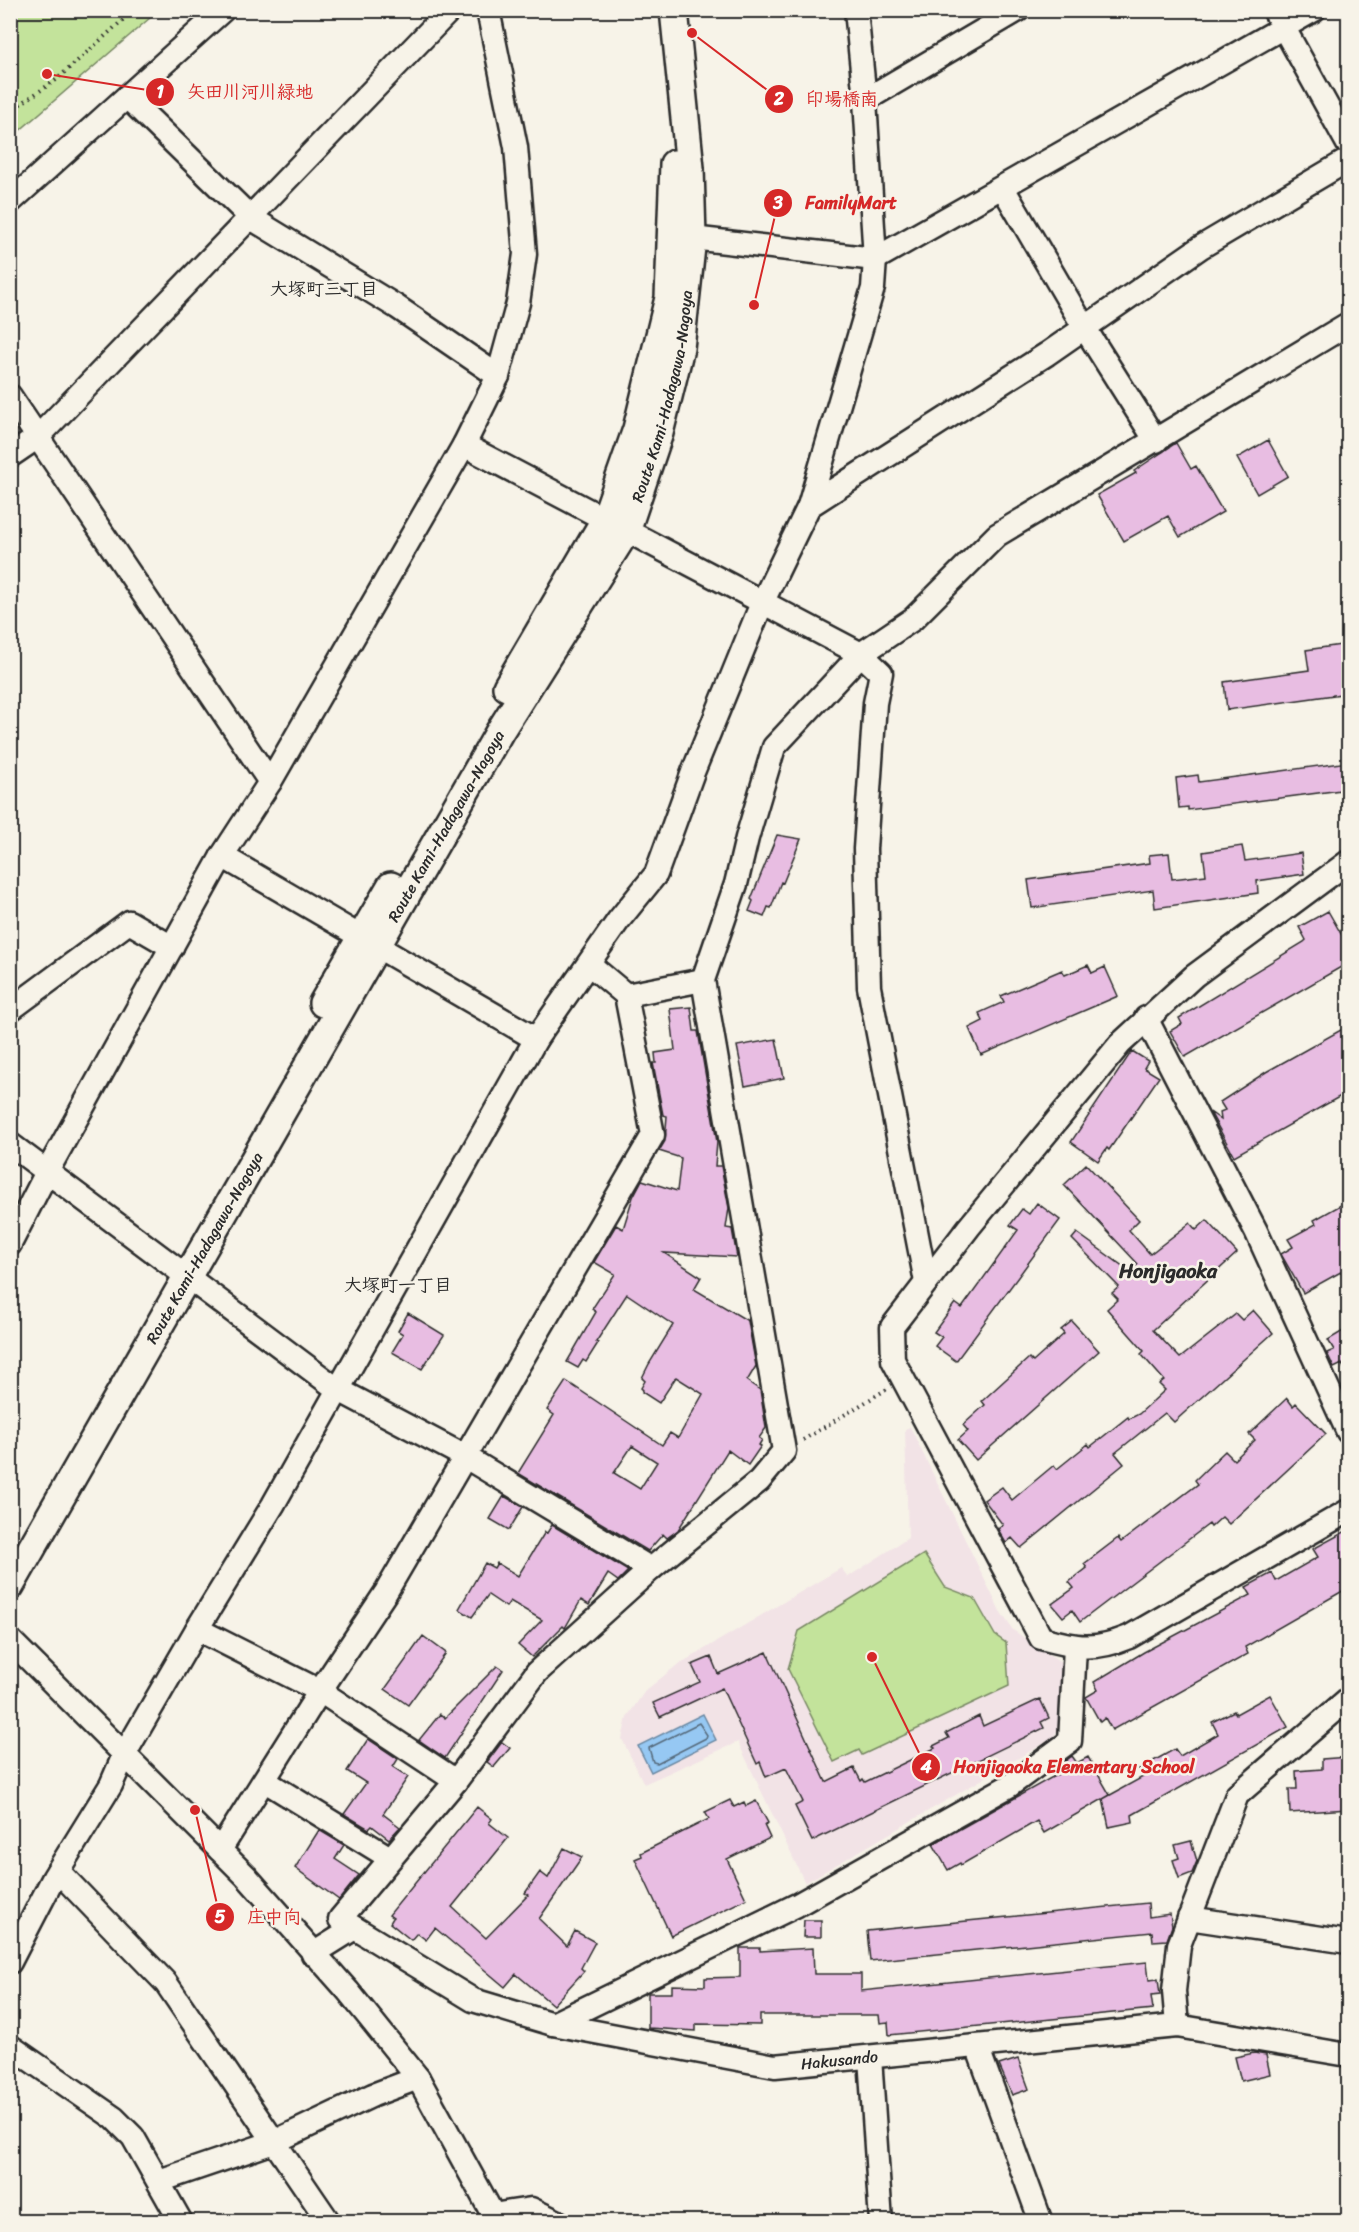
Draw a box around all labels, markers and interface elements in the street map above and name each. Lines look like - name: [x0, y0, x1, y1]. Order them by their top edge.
- callout: 矢田川河川緑地: [145, 74, 325, 110]
- text: 1: [156, 76, 164, 108]
- text: 矢田川河川緑地: [187, 76, 313, 108]
- callout: 印場橋南: [764, 81, 890, 117]
- text: 2: [773, 83, 785, 115]
- text: 印場橋南: [806, 83, 878, 115]
- callout: FamilyMart: [763, 185, 909, 221]
- text: 3: [772, 187, 783, 219]
- text: FamilyMart: [804, 187, 897, 219]
- district label: 大塚町三丁目: [270, 273, 378, 305]
- street label: Route Kami-Hadagawa-Nagoya: [622, 289, 701, 506]
- street label: Route Kami-Hadagawa-Nagoya: [379, 724, 512, 928]
- street label: Route Kami-Hadagawa-Nagoya: [137, 1146, 271, 1349]
- district label: Honjigaoka: [1118, 1254, 1218, 1289]
- district label: 大塚町一丁目: [344, 1269, 452, 1301]
- callout: Honjigaoka Elementary School: [911, 1749, 1207, 1785]
- text: 4: [919, 1751, 932, 1783]
- text: Honjigaoka Elementary School: [953, 1751, 1195, 1783]
- callout: 庄中向: [205, 1899, 313, 1935]
- text: 5: [215, 1901, 226, 1933]
- text: 庄中向: [247, 1901, 301, 1933]
- street label: Hakusando: [800, 2041, 879, 2078]

